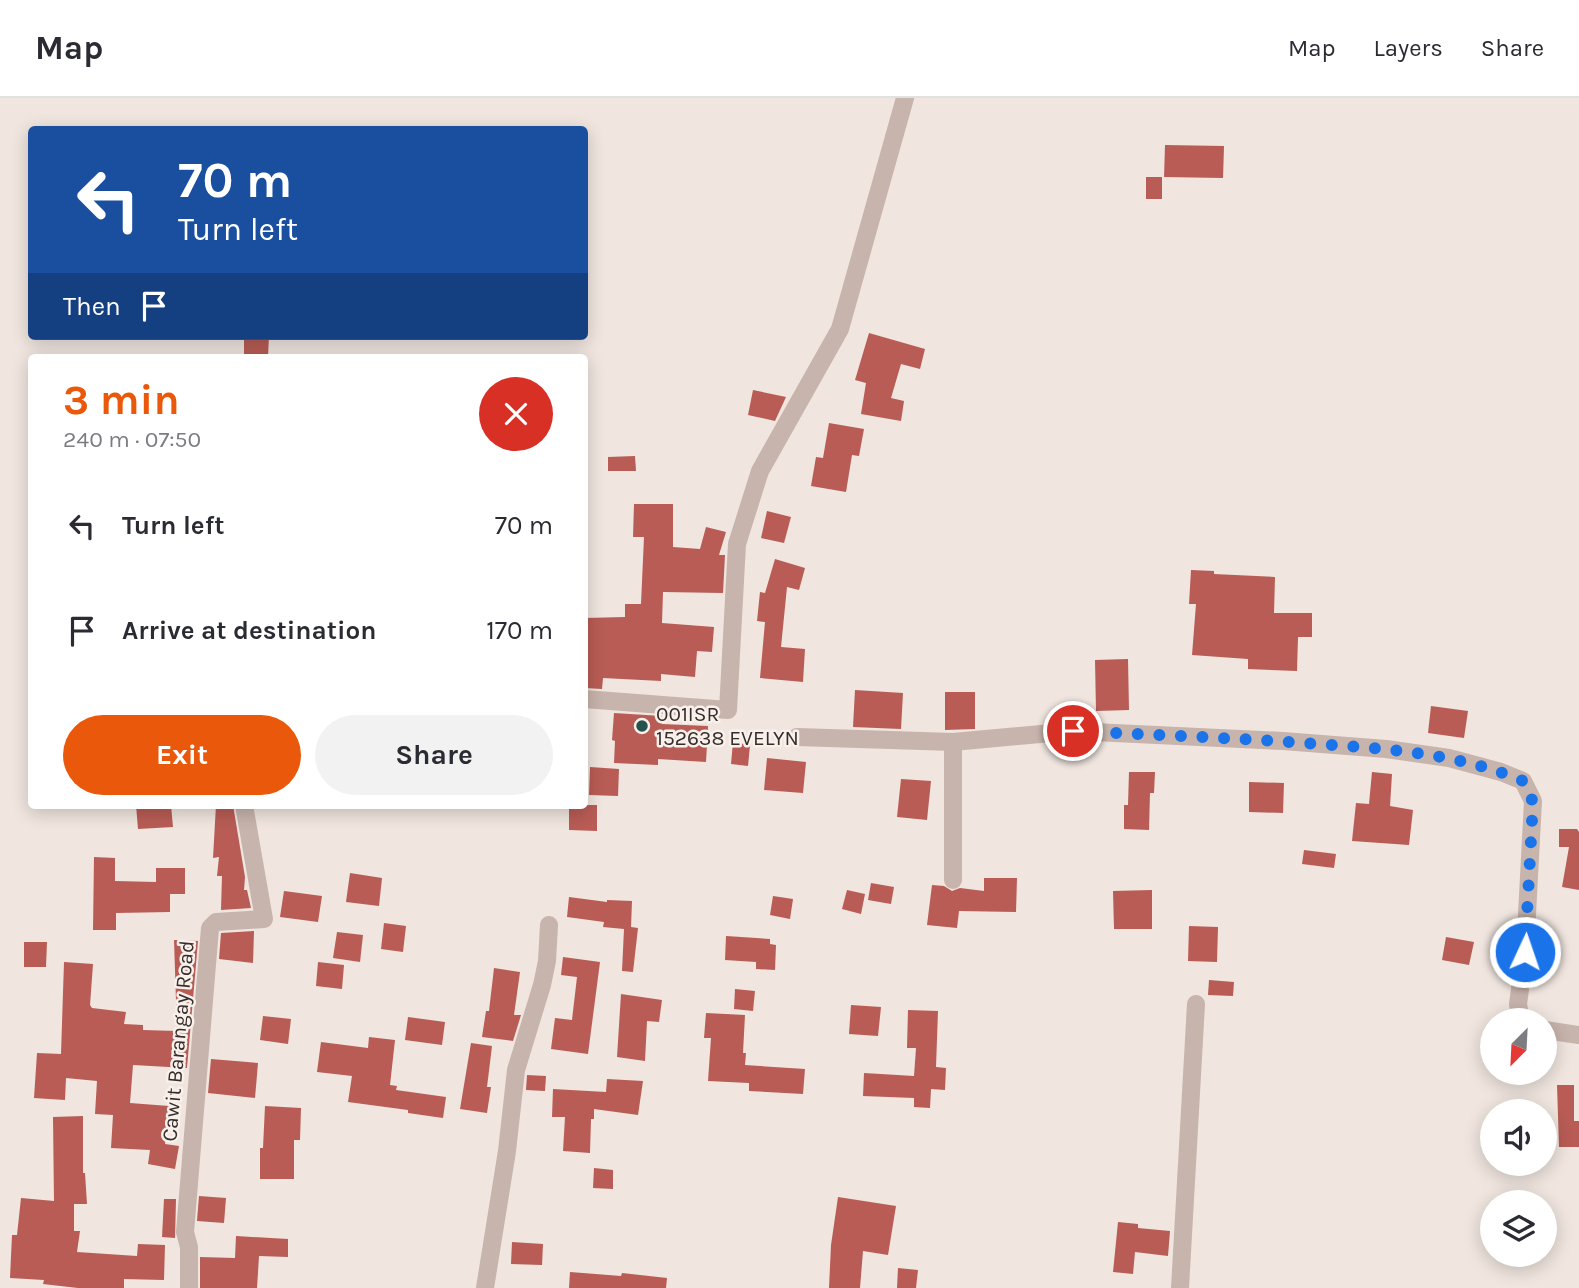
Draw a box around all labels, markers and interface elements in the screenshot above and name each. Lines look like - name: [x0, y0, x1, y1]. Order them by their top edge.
- text: Map: [35, 29, 103, 67]
- text: Map: [1288, 34, 1336, 62]
- text: Layers: [1374, 34, 1443, 62]
- text: Share: [1481, 34, 1544, 62]
- text: 70 m: [178, 152, 292, 209]
- icon: left: [63, 154, 154, 245]
- text: Turn left: [178, 211, 298, 248]
- icon: arrive: [135, 287, 173, 325]
- text: Then: [63, 291, 121, 322]
- text: 3 min: [63, 375, 180, 425]
- button: close: [479, 377, 553, 451]
- text: 240 m · 07:50: [63, 426, 201, 453]
- icon: left: [63, 507, 101, 545]
- text: Turn left: [122, 510, 224, 541]
- text: 70 m: [495, 510, 553, 541]
- icon: arrive: [63, 612, 101, 650]
- text: Arrive at destination: [122, 615, 376, 646]
- text: 170 m: [486, 615, 553, 646]
- pin: [1043, 701, 1103, 761]
- place label: 001ISR 152638 EVELYN: [656, 702, 799, 750]
- icon: arrive: [1054, 712, 1092, 750]
- button: Exit: [63, 715, 301, 795]
- button: Share: [315, 715, 553, 795]
- marker: 001ISR 152638 EVELYN: [634, 718, 650, 734]
- position arrow: [1488, 915, 1562, 989]
- street label: Cawit Barangay Road: [157, 939, 199, 1143]
- north arrow: [1480, 1008, 1558, 1085]
- map controls: [1480, 1008, 1557, 1267]
- button: sound: [1480, 1099, 1557, 1176]
- button: layers: [1480, 1190, 1557, 1267]

